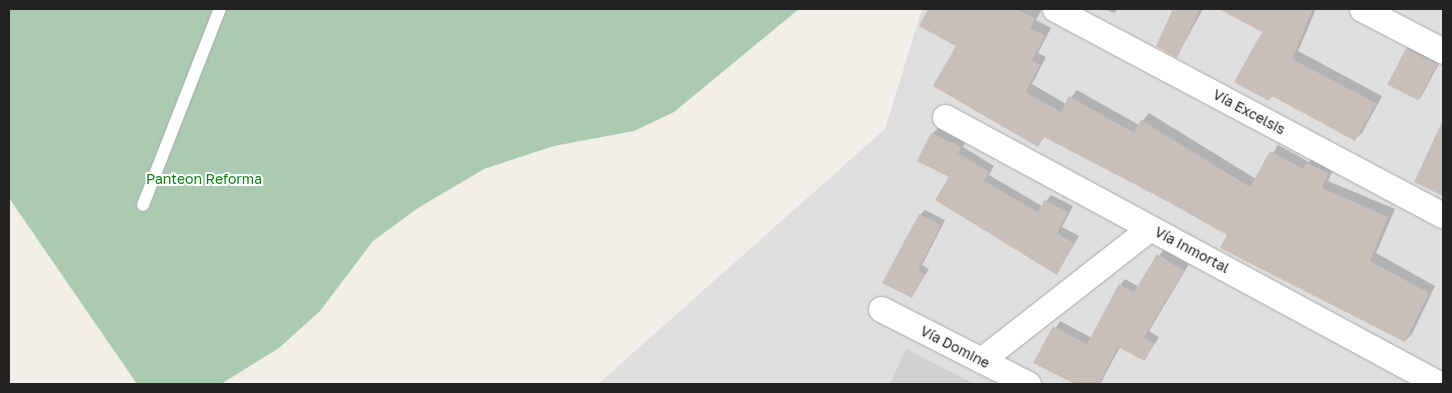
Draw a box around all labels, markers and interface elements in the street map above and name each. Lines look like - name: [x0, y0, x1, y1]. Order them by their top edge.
- street label: Vía Excelsis: [1210, 86, 1288, 138]
- park label: Panteon Reforma: [146, 171, 262, 187]
- street label: Vía Inmortal: [1152, 223, 1232, 277]
- street label: Vía Domine: [918, 322, 992, 372]

